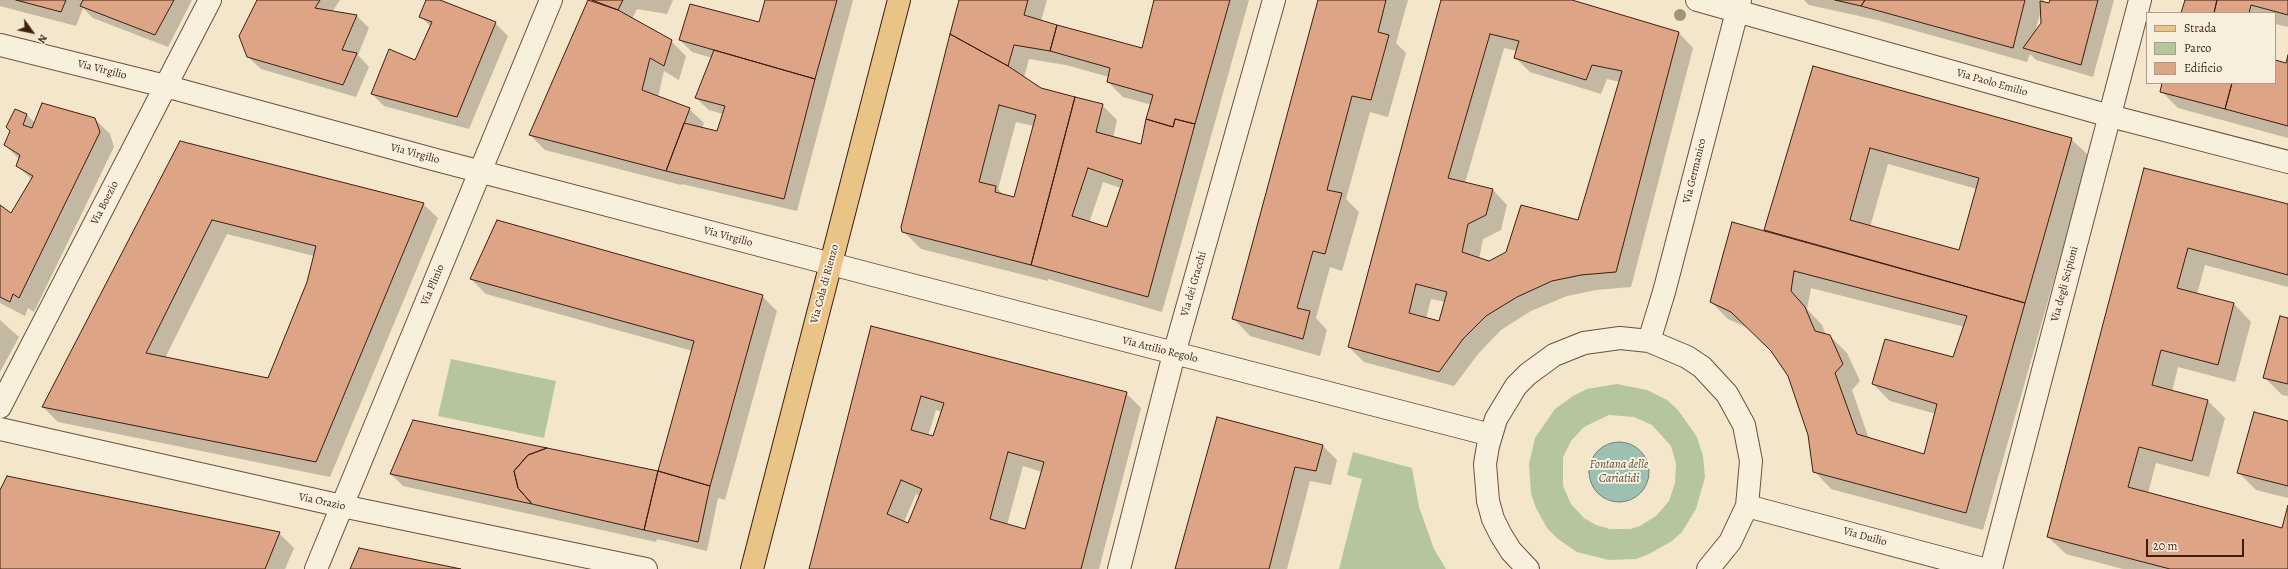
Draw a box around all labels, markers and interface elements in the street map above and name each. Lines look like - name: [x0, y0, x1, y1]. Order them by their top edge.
- north arrow: [12, 12, 52, 52]
- legend: [2146, 12, 2276, 84]
- text: Strada: [2184, 20, 2216, 36]
- text: N: [34, 31, 51, 46]
- text: Parco: [2184, 40, 2211, 56]
- street label: Via Virgilio: [76, 58, 128, 82]
- text: Edificio: [2184, 60, 2222, 76]
- street label: Via Paolo Emilio: [1955, 67, 2029, 99]
- street label: Via Germanico: [1681, 137, 1709, 205]
- street label: Via Virgilio: [389, 141, 441, 167]
- street label: Via Boezio: [88, 179, 122, 227]
- street label: Via Virgilio: [702, 224, 754, 250]
- street label: Via Cola di Rienzo: [808, 243, 842, 325]
- street label: Via degli Scipioni: [2049, 245, 2081, 323]
- street label: Via dei Gracchi: [1178, 250, 1210, 318]
- street label: Via Plinio: [418, 263, 448, 307]
- street label: Via Attilio Regolo: [1121, 334, 1199, 366]
- water label: Fontana delle Cariatidi: [1590, 458, 1648, 486]
- street label: Via Orazio: [298, 491, 346, 513]
- street label: Via Duilio: [1842, 525, 1888, 549]
- scale bar: [2148, 531, 2246, 557]
- text: 20 m: [2153, 538, 2177, 554]

